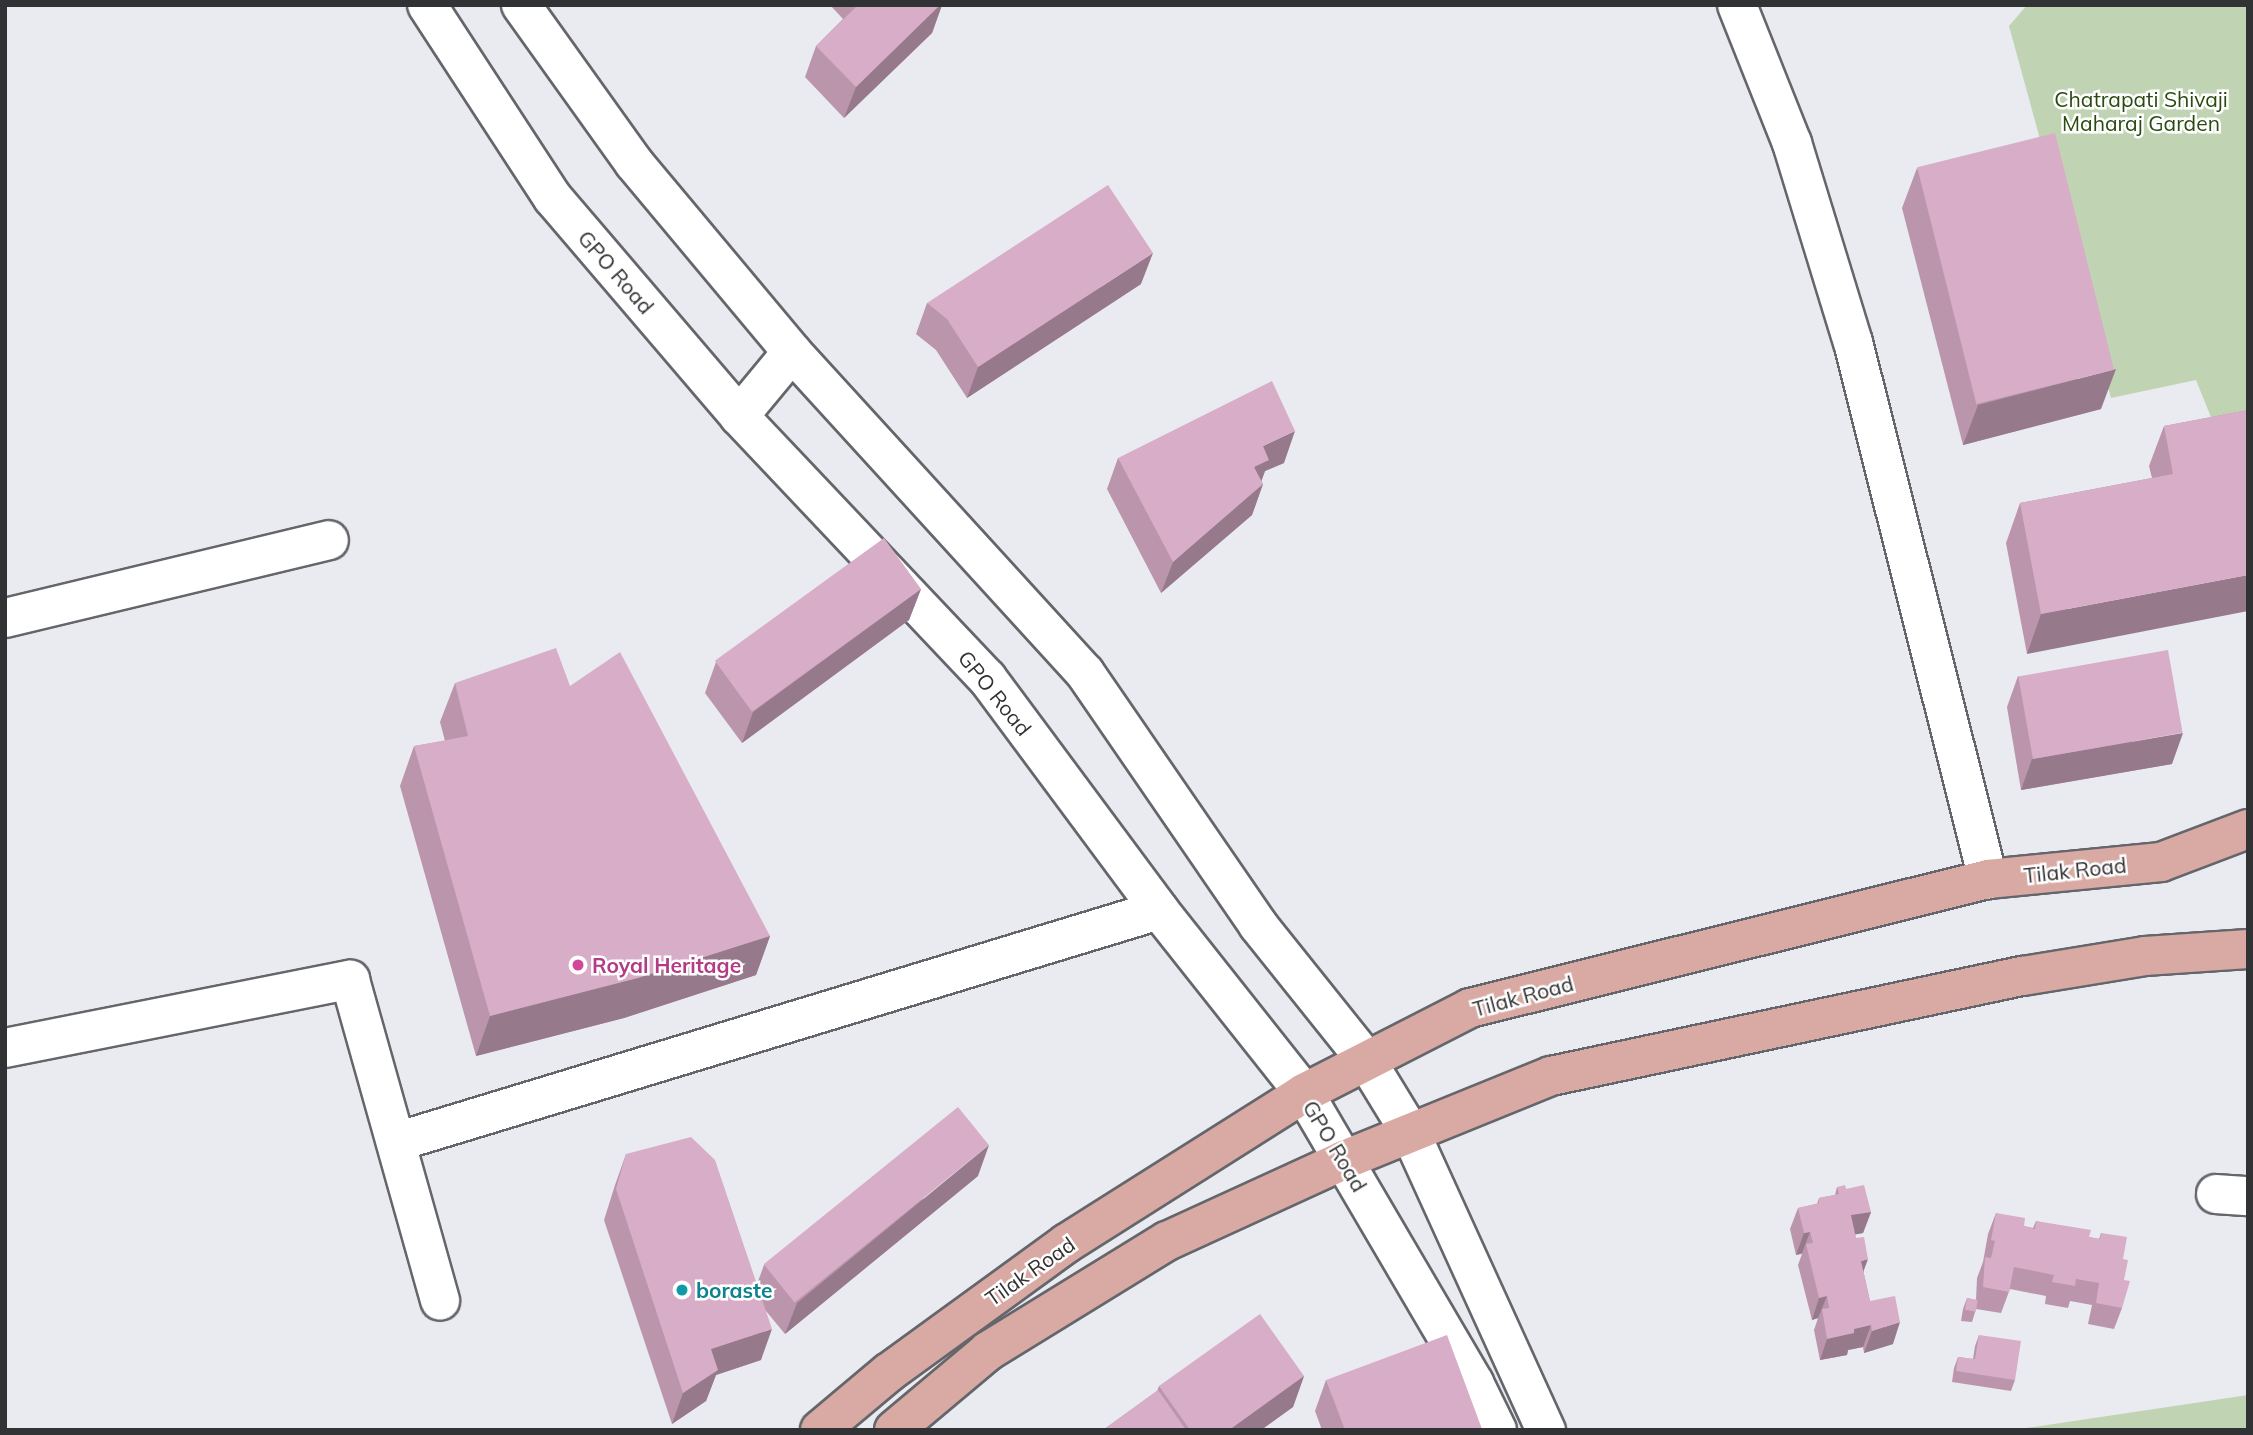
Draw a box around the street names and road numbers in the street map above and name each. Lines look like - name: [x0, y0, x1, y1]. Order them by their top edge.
- street label: GPO Road: [573, 225, 659, 319]
- street label: GPO Road: [953, 645, 1037, 741]
- street label: Tilak Road: [2022, 852, 2128, 888]
- street label: Tilak Road: [1470, 970, 1576, 1022]
- street label: GPO Road: [1298, 1096, 1372, 1196]
- street label: Tilak Road: [981, 1231, 1079, 1311]

